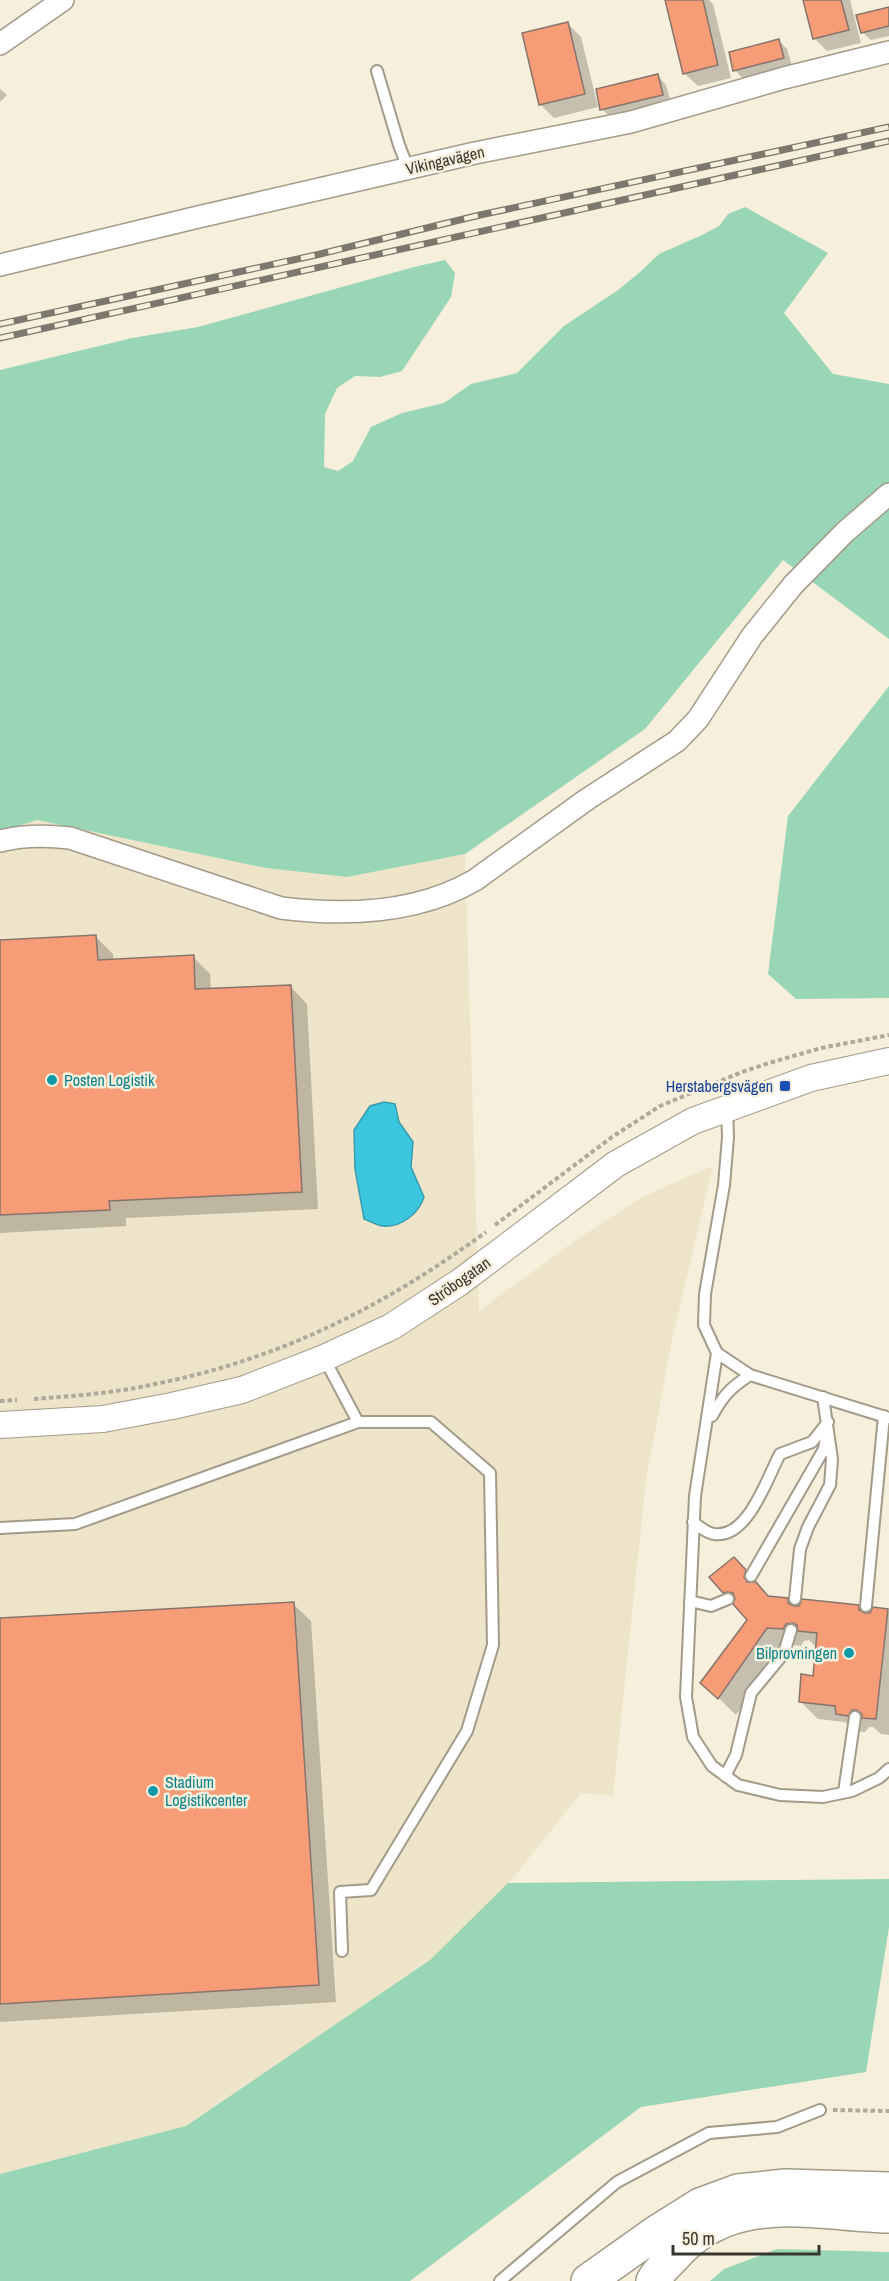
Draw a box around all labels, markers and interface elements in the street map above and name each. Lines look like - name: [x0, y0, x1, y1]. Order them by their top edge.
- street label: Vikingavägen: [404, 140, 486, 180]
- place label: Posten Logistik: [64, 1069, 155, 1091]
- marker: Posten Logistik: [45, 1073, 59, 1087]
- place label: Herstabergsvägen: [666, 1075, 773, 1097]
- marker: Herstabergsvägen: [778, 1079, 792, 1093]
- street label: Ströbogatan: [423, 1251, 495, 1311]
- place label: Bilprovningen: [756, 1642, 837, 1664]
- marker: Bilprovningen: [842, 1646, 856, 1660]
- place label: Stadium Logistikcenter: [165, 1771, 248, 1811]
- marker: Stadium Logistikcenter: [146, 1784, 160, 1798]
- scale bar: [673, 2218, 818, 2256]
- text: 50 m: [682, 2226, 715, 2251]

